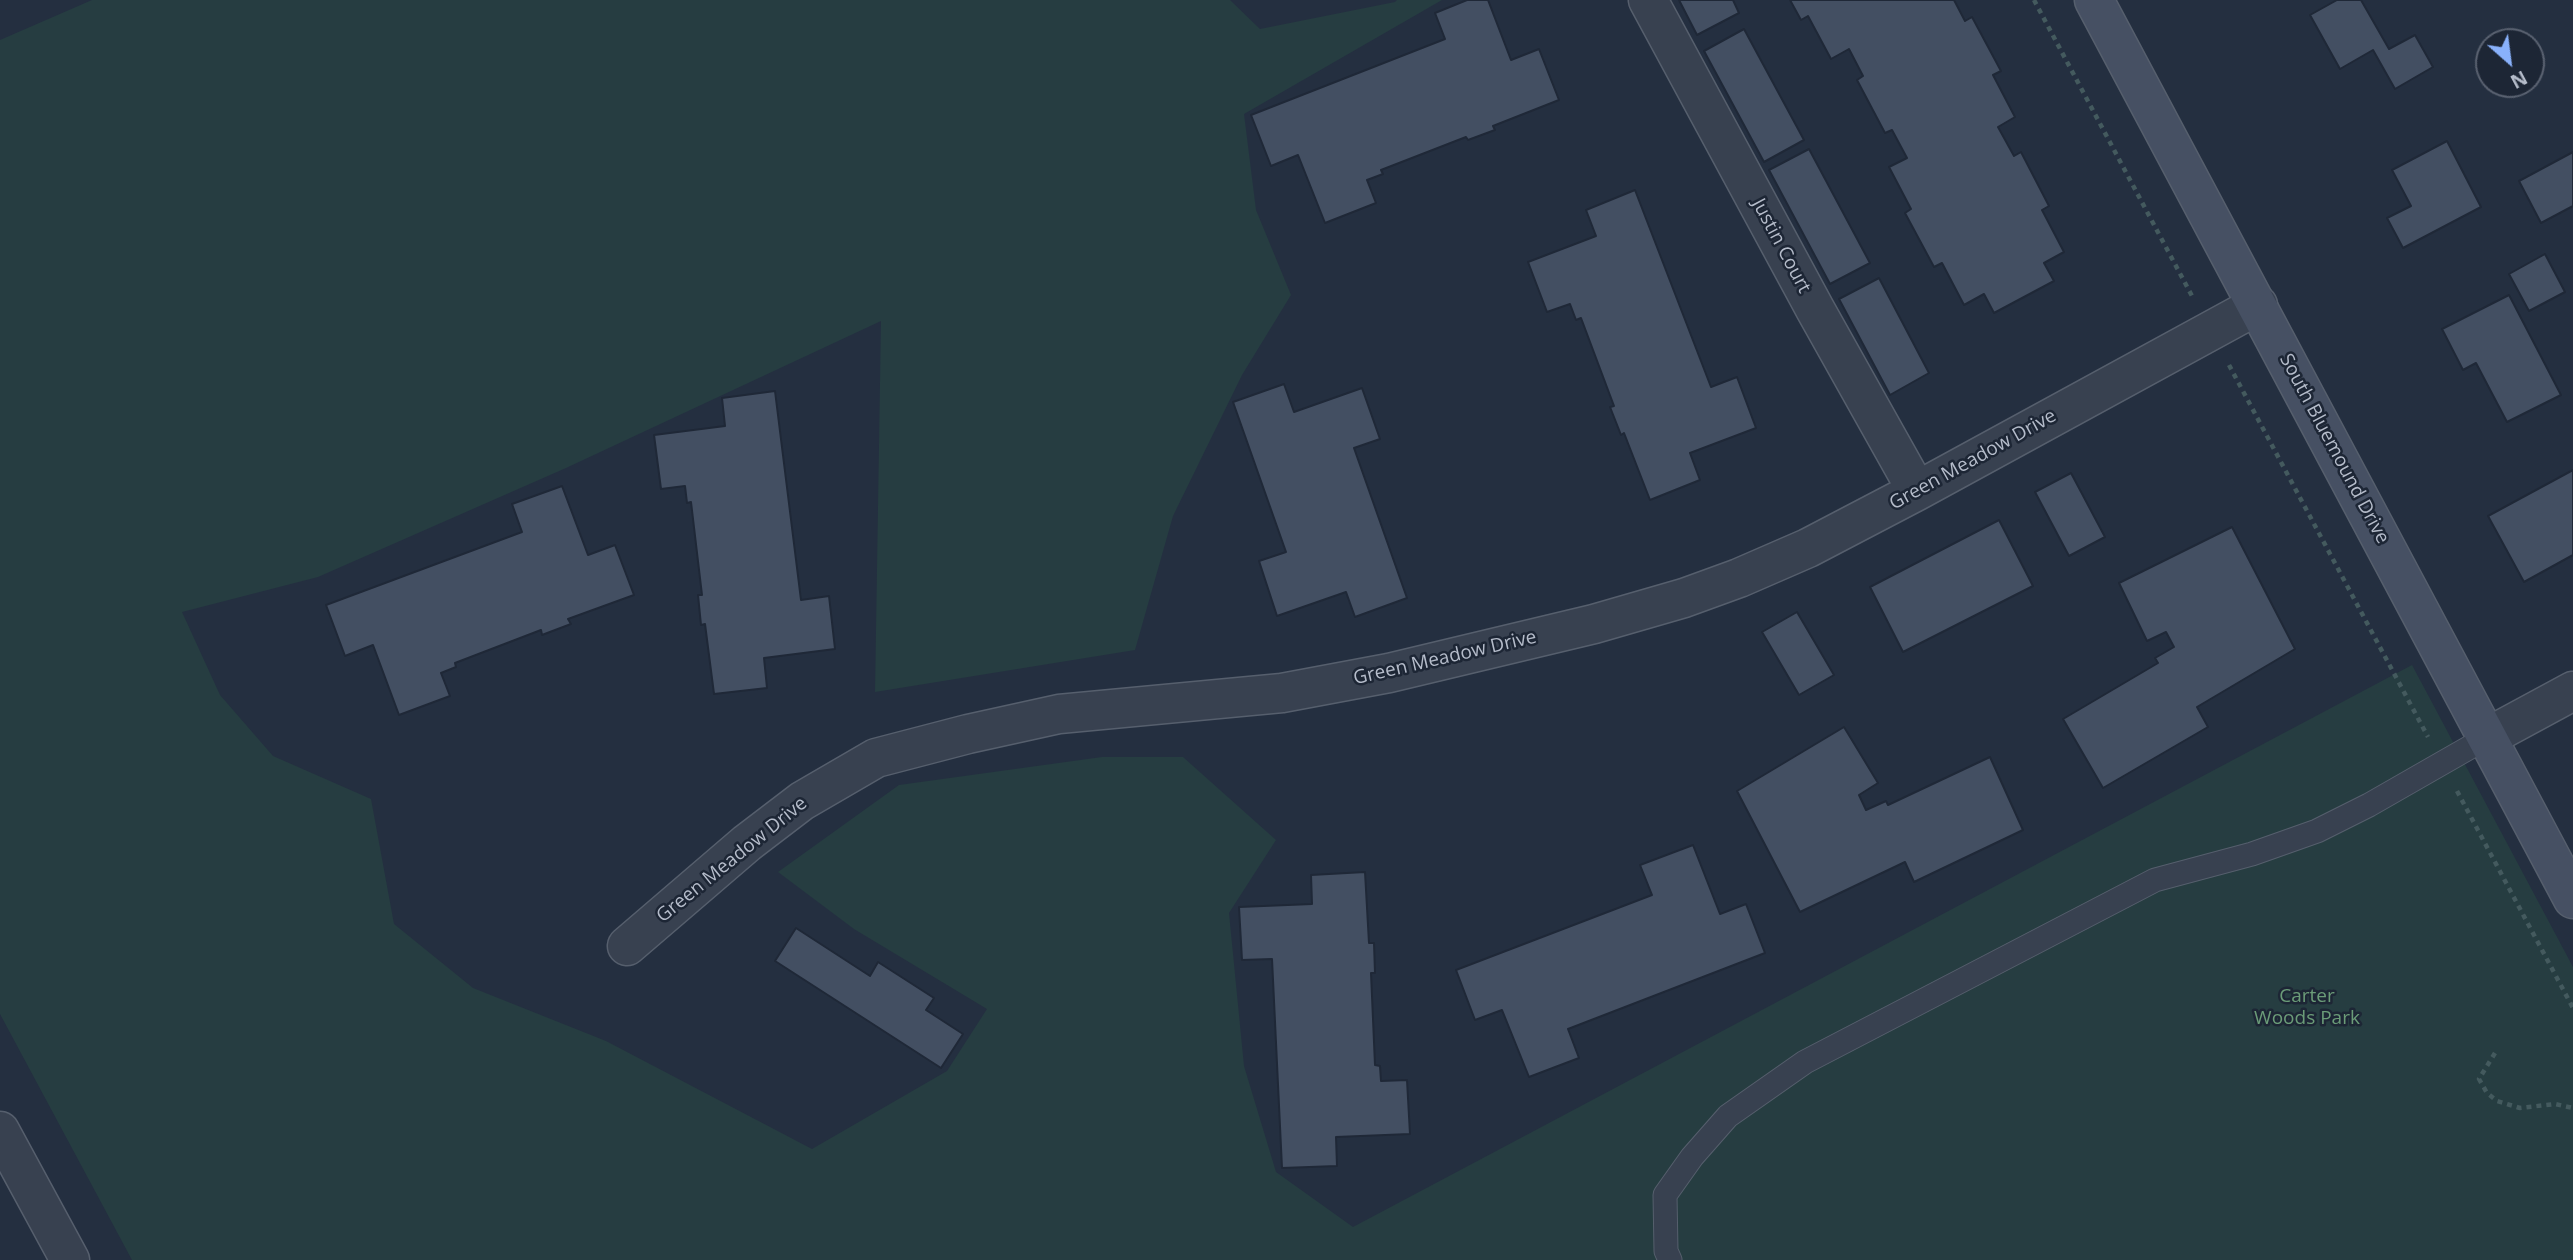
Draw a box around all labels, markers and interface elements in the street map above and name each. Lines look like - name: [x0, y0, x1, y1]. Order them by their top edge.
- north arrow: [2475, 28, 2545, 98]
- text: N: [2506, 65, 2532, 95]
- street label: Justin Court: [1747, 195, 1815, 297]
- street label: South Bluemound Drive: [2274, 350, 2394, 548]
- street label: Green Meadow Drive: [1886, 405, 2060, 515]
- street label: Green Meadow Drive: [1351, 626, 1539, 690]
- street label: Green Meadow Drive: [652, 792, 812, 928]
- park label: Carter Woods Park: [2254, 986, 2360, 1030]

